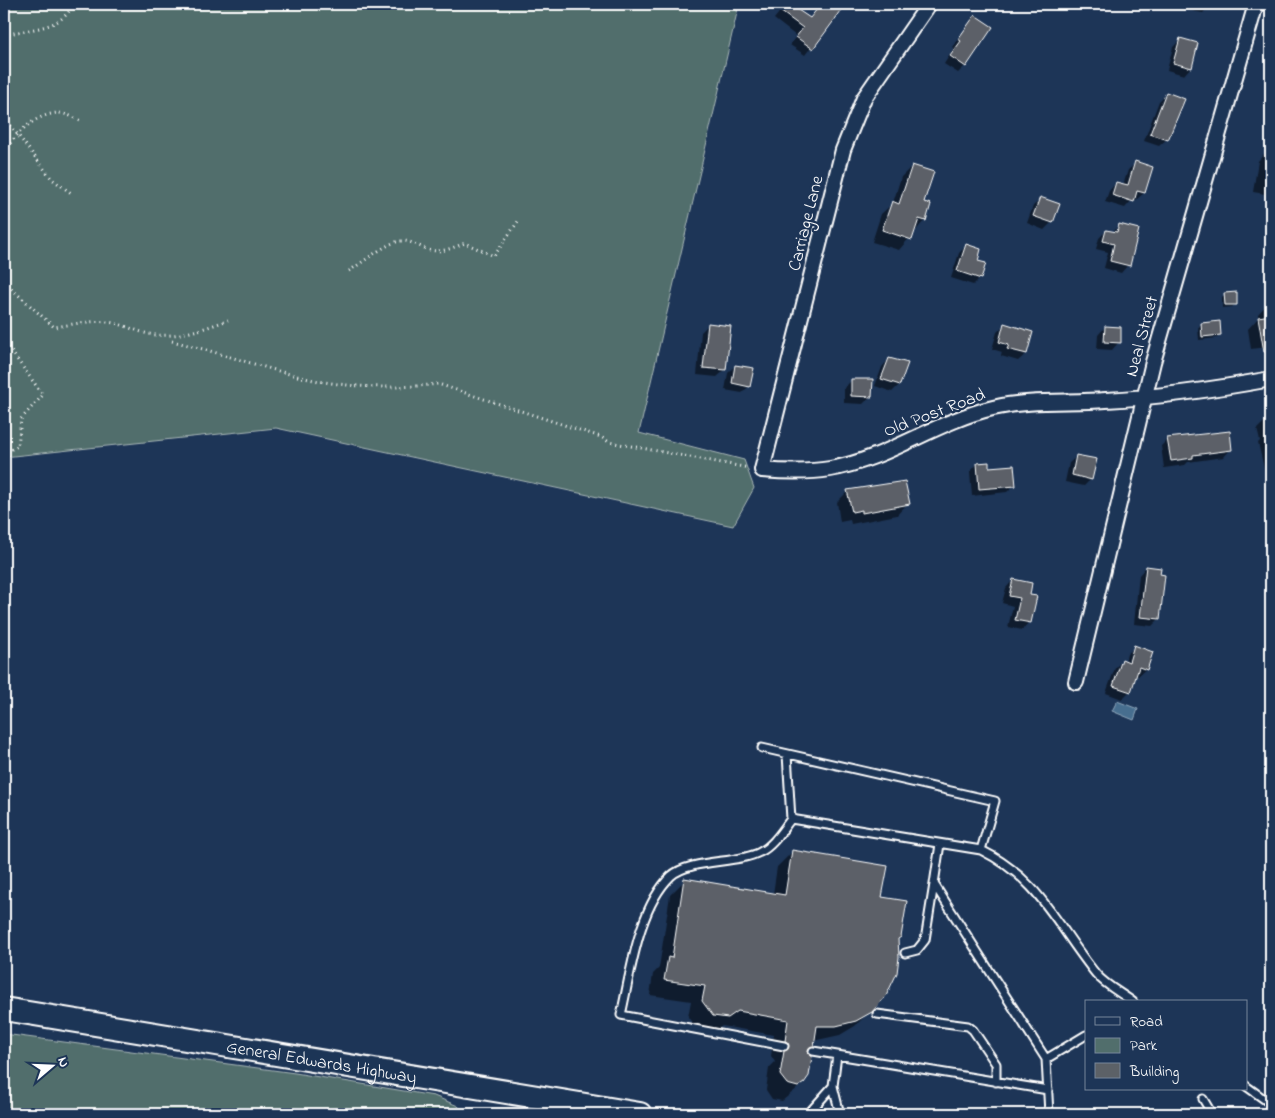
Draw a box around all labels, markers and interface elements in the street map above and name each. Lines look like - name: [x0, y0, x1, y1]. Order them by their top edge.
- street label: Carriage Lane: [783, 172, 833, 274]
- street label: Neal Street: [1120, 293, 1166, 380]
- street label: Old Post Road: [880, 383, 989, 445]
- legend: [1085, 1000, 1248, 1090]
- text: Road: [1130, 1011, 1163, 1033]
- street label: General Edwards Highway: [224, 1035, 418, 1092]
- text: Park: [1130, 1035, 1158, 1057]
- north arrow: [28, 1040, 78, 1090]
- text: N: [51, 1054, 74, 1070]
- text: Building: [1129, 1061, 1179, 1084]

